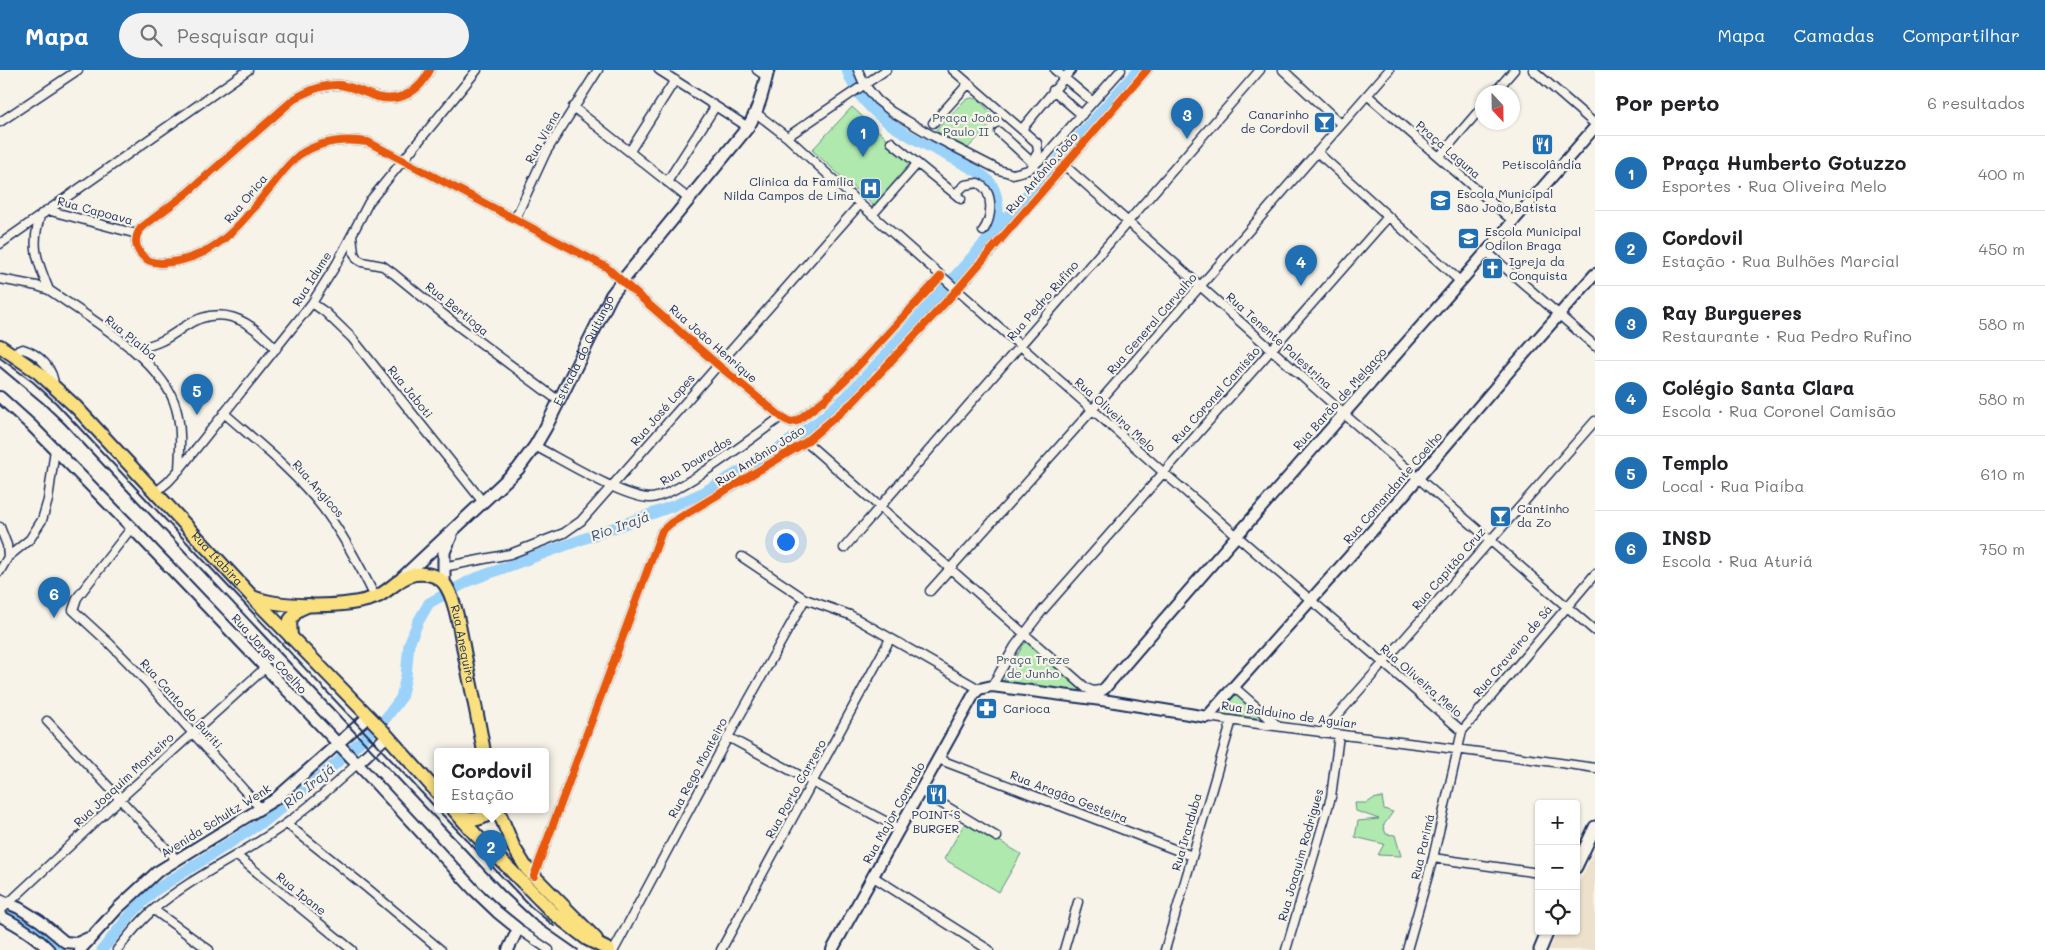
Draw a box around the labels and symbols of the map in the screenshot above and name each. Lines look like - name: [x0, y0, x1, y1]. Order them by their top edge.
- north arrow: [1475, 85, 1520, 130]
- pin: 3: [1171, 98, 1203, 139]
- place label: Canarinho de Cordovil: [1241, 106, 1309, 136]
- street label: Rua Viena: [521, 107, 563, 166]
- park label: Praça João Paulo II: [932, 109, 1000, 139]
- bar icon: Canarinho de Cordovil: [1313, 110, 1337, 134]
- pin: 1: [847, 116, 879, 157]
- street label: Praça Laguna: [1413, 117, 1484, 182]
- street label: Rua Antônio João: [1002, 128, 1081, 216]
- restaurant icon: Petiscolândia: [1530, 132, 1554, 156]
- place label: Petiscolândia: [1502, 156, 1582, 172]
- street label: Rua Orica: [220, 170, 270, 226]
- place label: Clínica da Família Nilda Campos de Lima: [724, 173, 854, 203]
- hospital icon: Clínica da Família Nilda Campos de Lima: [858, 177, 882, 201]
- place label: Escola Municipal São João Batista: [1457, 185, 1557, 215]
- school or university icon: Escola Municipal São João Batista: [1429, 189, 1453, 213]
- street label: Rua Capoava: [56, 192, 135, 228]
- place label: Escola Municipal Odilon Braga: [1485, 223, 1581, 253]
- school or university icon: Escola Municipal Odilon Braga: [1457, 227, 1481, 251]
- pin: 4: [1285, 245, 1317, 286]
- street label: Rua Idume: [288, 248, 334, 309]
- place label: Igreja da Conquista: [1509, 253, 1568, 283]
- street label: Rua Pedro Rufino: [1003, 257, 1082, 344]
- church icon: Igreja da Conquista: [1481, 257, 1505, 281]
- street label: Rua General Carvalho: [1103, 269, 1200, 377]
- street label: Rua Bertioga: [423, 278, 493, 339]
- street label: Rua Tenente Palestrina: [1223, 288, 1336, 392]
- street label: Estrada do Quitungo: [549, 292, 617, 408]
- street label: Rua João Henrique: [666, 301, 761, 386]
- street label: Rua Piaíba: [102, 311, 161, 363]
- street label: Rua Coronel Camisão: [1167, 343, 1263, 446]
- street label: Rua Barão de Melgaço: [1289, 344, 1390, 453]
- street label: Rua Jaboti: [385, 362, 437, 421]
- street label: Rua José Lopes: [627, 370, 698, 449]
- pin: 5: [181, 374, 213, 415]
- street label: Rua Oliveira Melo: [1072, 374, 1160, 455]
- street label: Rua Antônio João: [712, 421, 807, 489]
- street label: Rua Comandante Coelho: [1339, 428, 1445, 547]
- street label: Rua Dourados: [657, 432, 734, 489]
- street label: Rua Angicos: [289, 456, 348, 521]
- place label: Cantinho da Zo: [1517, 500, 1569, 530]
- bar icon: Cantinho da Zo: [1489, 504, 1513, 528]
- water label: Rio Irajá: [588, 506, 652, 545]
- street label: Rua Capitão Cruz: [1408, 524, 1489, 613]
- street label: Rua Itabira: [189, 528, 247, 589]
- your location: [773, 529, 799, 555]
- pin: 6: [38, 577, 70, 618]
- street label: Rua Craveiro de Sá: [1469, 601, 1555, 700]
- street label: Rua Anequirá: [447, 603, 479, 684]
- street label: Rua Jorge Coelho: [229, 610, 311, 697]
- street label: Rua Oliveira Melo: [1377, 640, 1466, 720]
- park label: Praça Treze de Junho: [996, 651, 1070, 681]
- street label: Rua Canto do Buriti: [137, 655, 226, 752]
- pharmacy icon: Carioca: [975, 697, 999, 721]
- street label: Rua Balduino de Aguiar: [1220, 697, 1358, 731]
- place label: Carioca: [1003, 700, 1050, 716]
- street label: Rua Rego Monteiro: [664, 715, 730, 820]
- street label: Rua Joaquim Monteiro: [70, 729, 177, 830]
- street label: Rua Porto Carrero: [761, 736, 829, 841]
- water label: Rio Irajá: [279, 759, 339, 812]
- street label: Rua Major Conrado: [858, 759, 928, 866]
- street label: Rua Aragão Gesteira: [1008, 766, 1130, 826]
- street label: Avenida Schultz Wenk: [157, 780, 274, 861]
- restaurant icon: POINT´S BURGER: [924, 782, 948, 806]
- street label: Rua Joaquim Rodrigues: [1273, 787, 1327, 923]
- street label: Rua Iranduba: [1167, 791, 1205, 873]
- place label: POINT´S BURGER: [912, 806, 961, 836]
- street label: Rua Parimá: [1407, 812, 1437, 881]
- pin: 2: [475, 830, 507, 871]
- street label: Rua Ipane: [273, 868, 330, 918]

